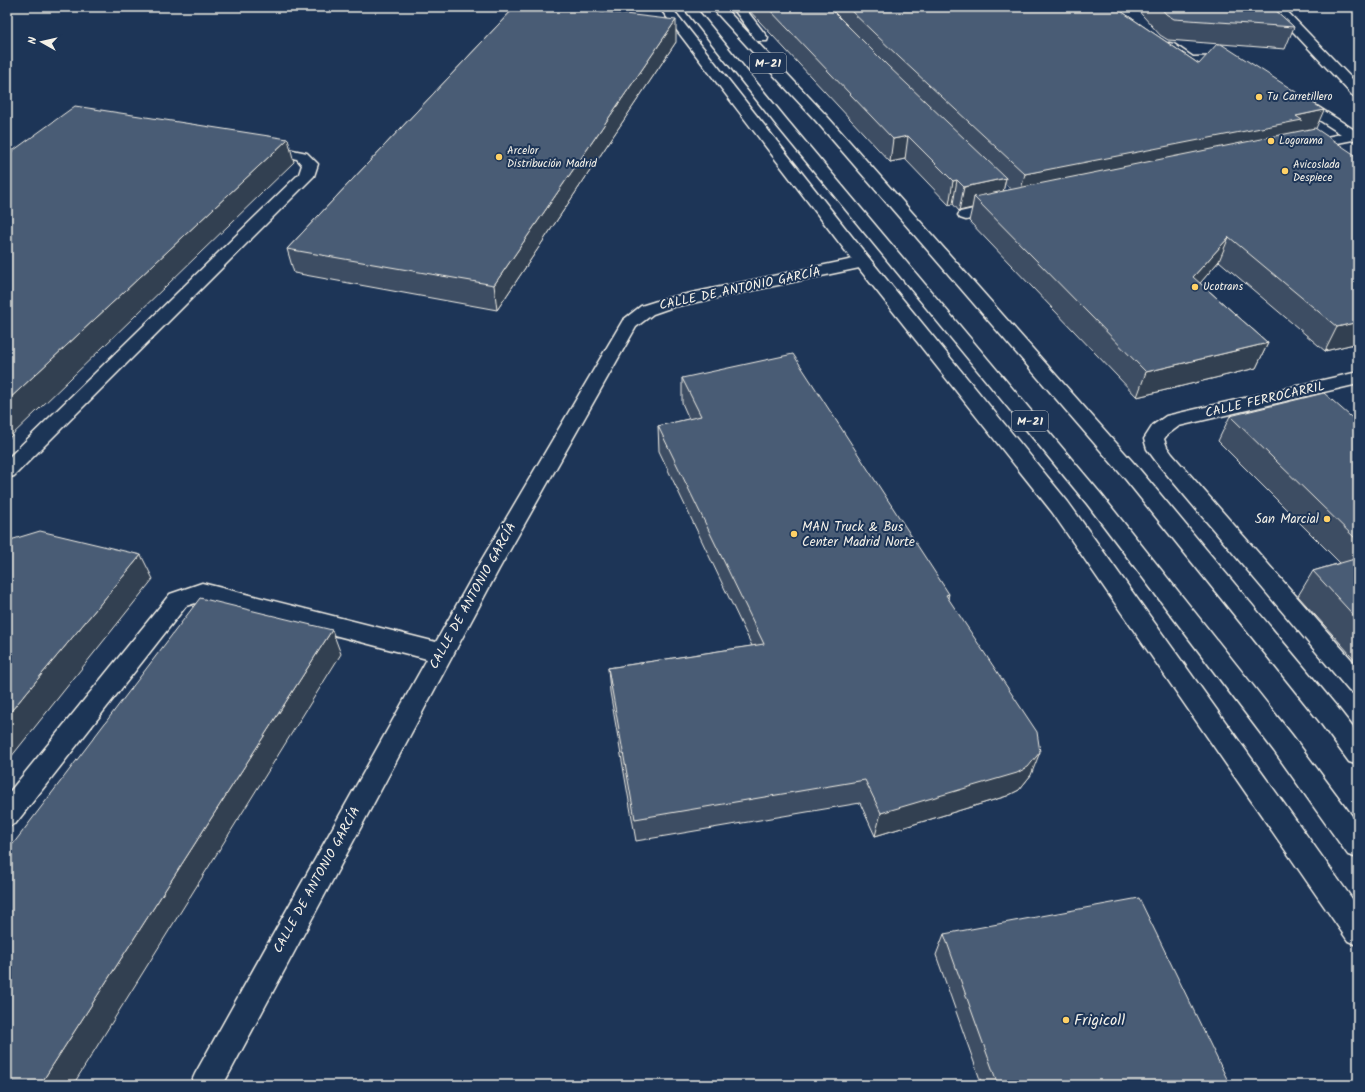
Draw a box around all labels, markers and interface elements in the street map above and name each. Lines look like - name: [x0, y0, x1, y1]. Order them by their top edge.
- north arrow: [22, 22, 62, 62]
- text: N: [24, 36, 42, 45]
- road number: M-21: [750, 53, 786, 73]
- place label: Tu Carretillero: [1267, 88, 1332, 106]
- marker: Tu Carretillero: [1254, 92, 1264, 102]
- place label: Logorama: [1279, 132, 1323, 150]
- marker: Logorama: [1266, 136, 1276, 146]
- place label: Arcelor Distribución Madrid: [507, 142, 597, 173]
- marker: Arcelor Distribución Madrid: [494, 152, 504, 162]
- place label: Avicoslada Despiece: [1293, 156, 1340, 187]
- marker: Avicoslada Despiece: [1280, 166, 1290, 176]
- street label: CALLE DE ANTONIO GARCÍA: [657, 262, 823, 316]
- place label: Ucotrans: [1203, 278, 1243, 296]
- marker: Ucotrans: [1190, 282, 1200, 292]
- street label: CALLE FERROCARRIL: [1203, 376, 1327, 424]
- road number: M-21: [1012, 411, 1048, 431]
- place label: San Marcial: [1255, 509, 1319, 530]
- marker: San Marcial: [1322, 514, 1332, 524]
- place label: MAN Truck & Bus Center Madrid Norte: [802, 517, 915, 553]
- street label: CALLE DE ANTONIO GARCÍA: [424, 519, 522, 673]
- marker: MAN Truck & Bus Center Madrid Norte: [789, 529, 799, 539]
- street label: CALLE DE ANTONIO GARCÍA: [268, 803, 366, 957]
- place label: Frigicoll: [1074, 1008, 1125, 1033]
- marker: Frigicoll: [1061, 1015, 1071, 1025]

